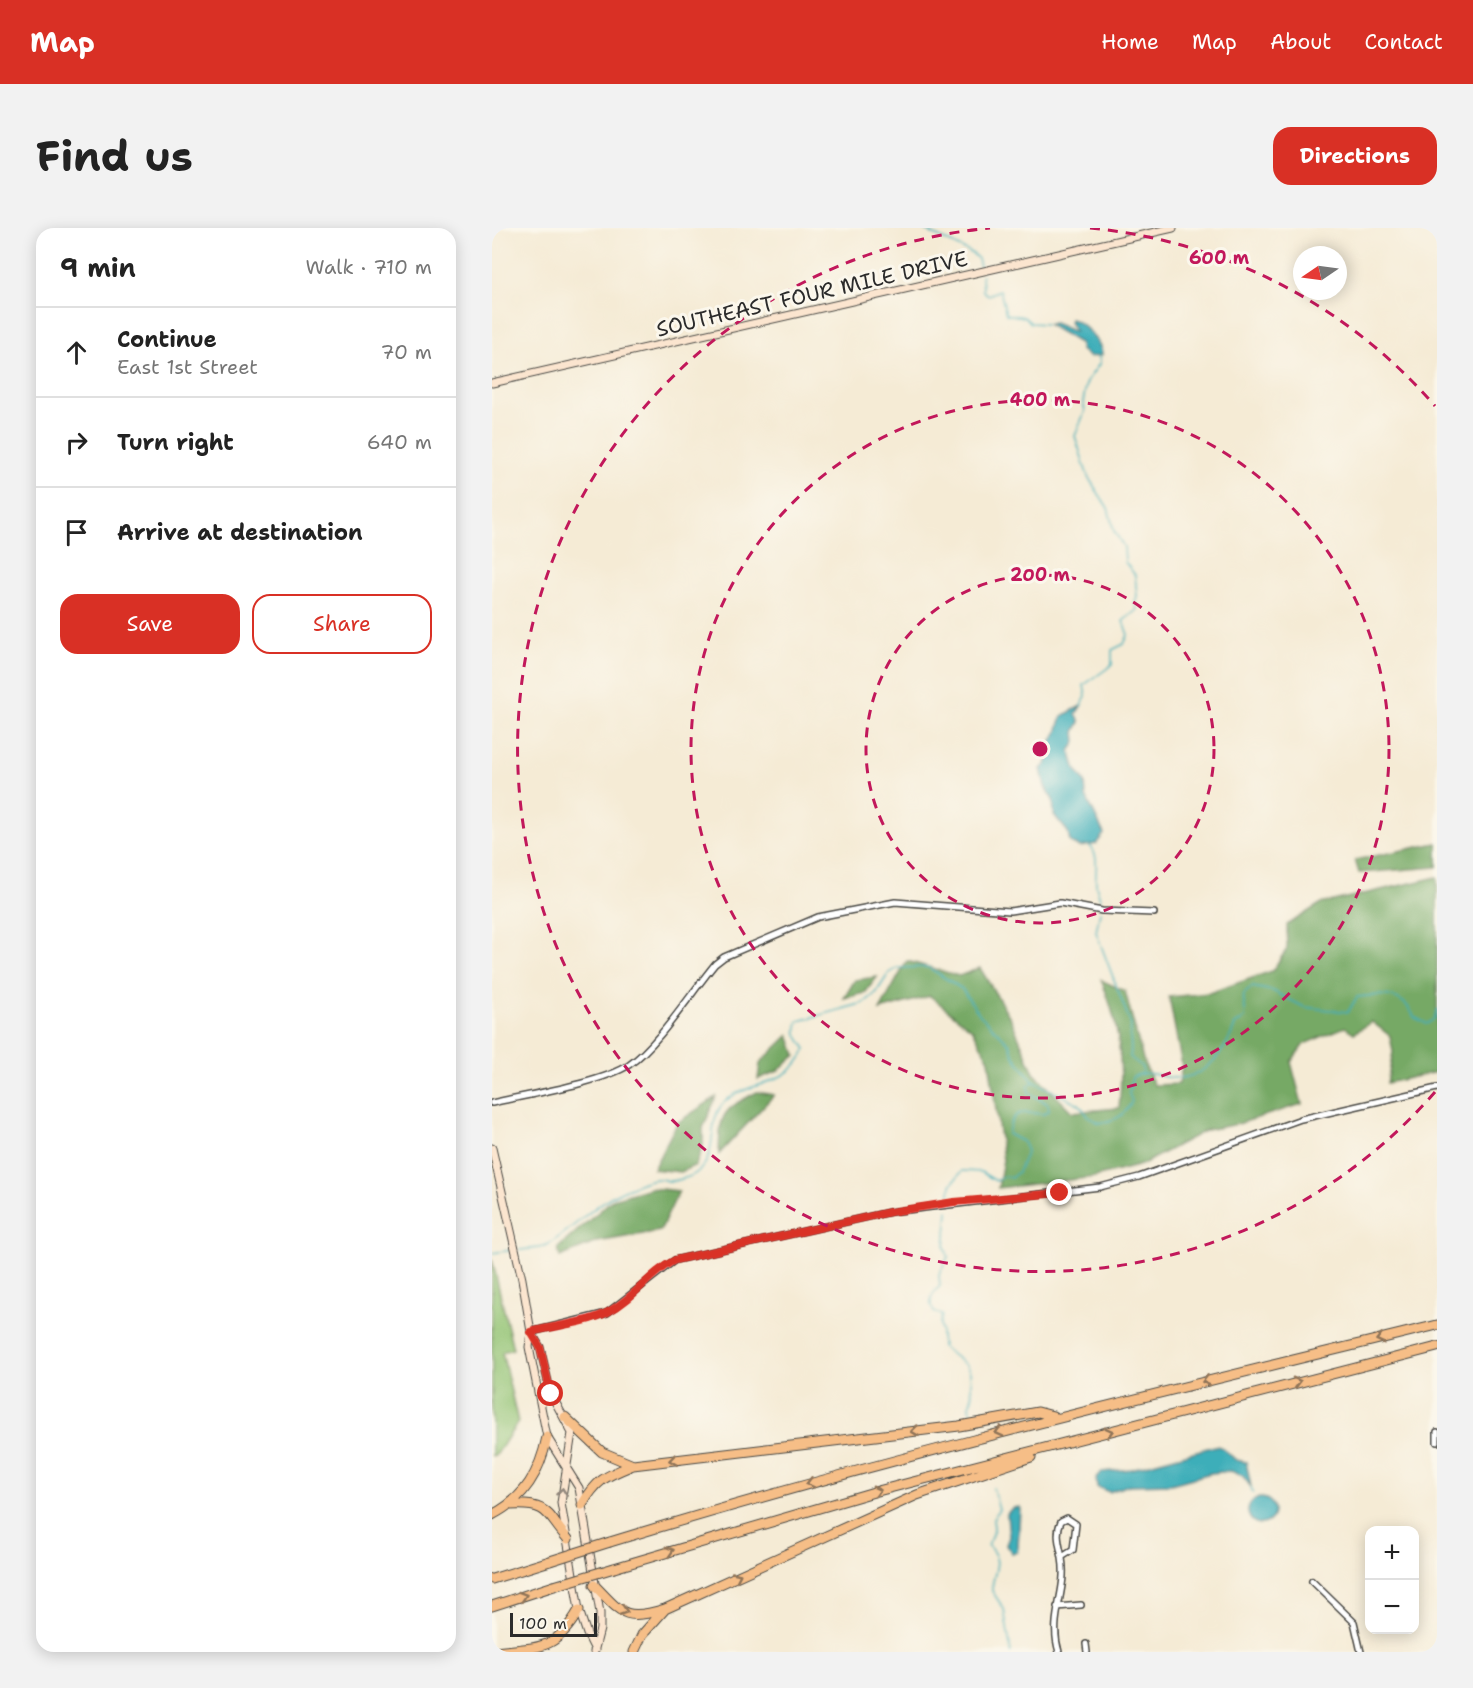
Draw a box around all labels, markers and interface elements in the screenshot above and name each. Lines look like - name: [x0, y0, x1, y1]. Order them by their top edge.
- text: Map: [30, 23, 95, 61]
- text: Home: [1101, 28, 1159, 56]
- text: Map: [1192, 28, 1237, 56]
- text: About: [1270, 28, 1331, 56]
- text: Contact: [1364, 28, 1443, 56]
- button: Directions: [1273, 127, 1437, 185]
- text: Find us: [36, 128, 193, 184]
- street label: SOUTHEAST FOUR MILE DRIVE: [654, 245, 970, 343]
- text: 600 m: [1189, 246, 1250, 270]
- north arrow: [1293, 246, 1347, 300]
- text: 9 min: [60, 250, 136, 285]
- text: Walk · 710 m: [306, 254, 432, 280]
- text: Continue: [117, 325, 217, 354]
- icon: ahead: [60, 336, 93, 369]
- text: 70 m: [380, 339, 432, 365]
- text: East 1st Street: [117, 354, 258, 380]
- text: 400 m: [1010, 388, 1071, 412]
- icon: right: [60, 426, 93, 459]
- text: Turn right: [117, 428, 234, 457]
- text: 640 m: [367, 429, 432, 455]
- icon: arrive: [60, 516, 93, 549]
- text: Arrive at destination: [117, 518, 363, 547]
- text: 200 m: [1010, 563, 1071, 587]
- button: Save: [60, 594, 240, 654]
- button: Share: [252, 594, 432, 654]
- centre of rings: [1030, 739, 1050, 759]
- route end: [1046, 1179, 1072, 1205]
- one-way arrow: [1375, 1332, 1385, 1345]
- one-way arrow: [1201, 1374, 1211, 1387]
- one-way arrow: [1292, 1377, 1302, 1390]
- route start: [537, 1380, 563, 1406]
- one-way arrow: [910, 1424, 919, 1437]
- one-way arrow: [994, 1425, 1004, 1437]
- one-way arrow: [1104, 1426, 1114, 1439]
- one-way arrow: [669, 1453, 678, 1465]
- one-way arrow: [805, 1475, 815, 1488]
- one-way arrow: [872, 1486, 882, 1499]
- one-way arrow: [555, 1487, 568, 1496]
- map controls: [1365, 1526, 1419, 1634]
- button: +: [1365, 1526, 1419, 1580]
- one-way arrow: [664, 1546, 675, 1558]
- one-way arrow: [731, 1572, 742, 1584]
- button: −: [1365, 1580, 1419, 1634]
- one-way arrow: [517, 1591, 528, 1603]
- one-way arrow: [619, 1604, 629, 1616]
- scale bar: [510, 1610, 597, 1638]
- text: 100 m: [519, 1613, 567, 1634]

